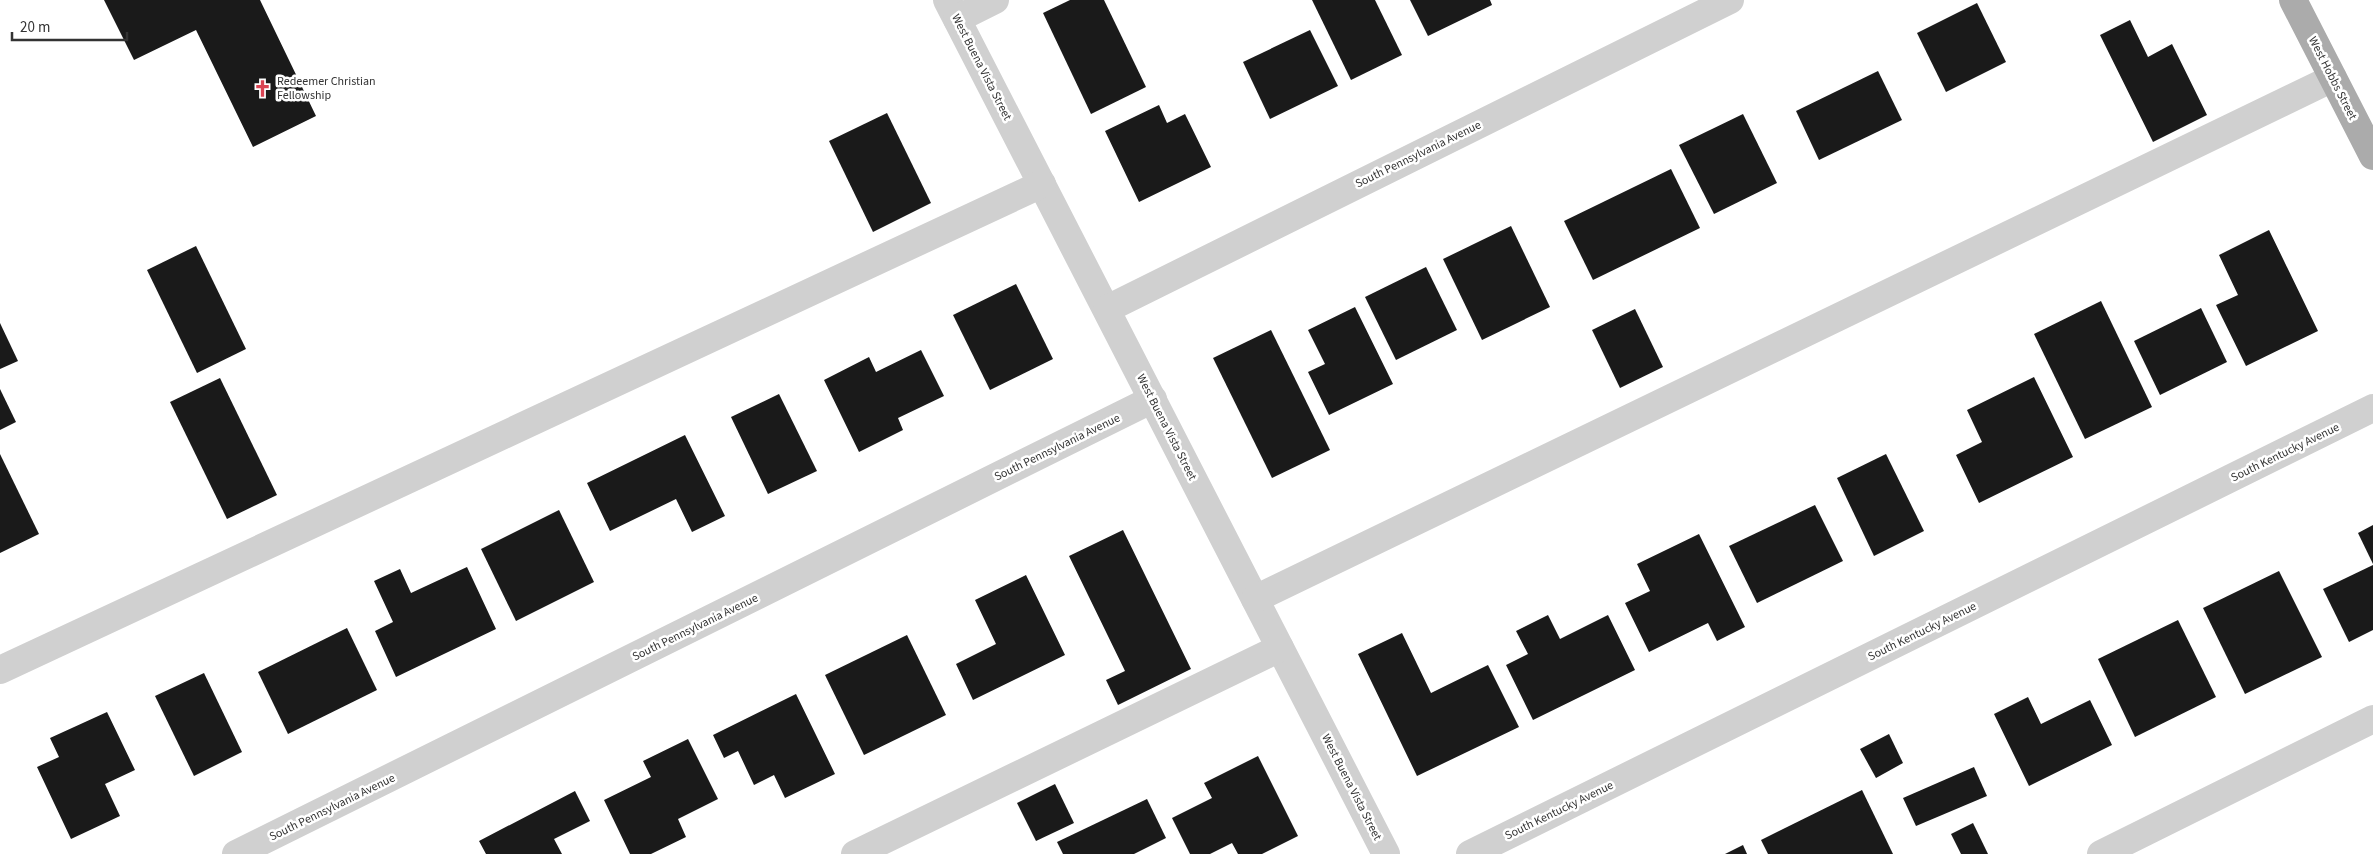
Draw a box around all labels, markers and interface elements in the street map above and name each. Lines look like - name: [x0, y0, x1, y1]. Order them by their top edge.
- scale bar: [12, 10, 128, 42]
- street label: West Buena Vista Street: [947, 11, 1016, 123]
- text: 20 m: [20, 17, 50, 38]
- street label: West Hobbs Street: [2304, 34, 2361, 123]
- place label: Redeemer Christian Fellowship: [277, 73, 376, 104]
- church icon: Redeemer Christian Fellowship: [253, 78, 273, 98]
- street label: South Pennsylvania Avenue: [1352, 117, 1484, 192]
- street label: West Buena Vista Street: [1132, 371, 1201, 483]
- street label: South Pennsylvania Avenue: [991, 410, 1123, 485]
- street label: South Kentucky Avenue: [2228, 419, 2342, 486]
- street label: South Pennsylvania Avenue: [629, 590, 761, 665]
- street label: South Kentucky Avenue: [1865, 598, 1979, 665]
- street label: West Buena Vista Street: [1317, 731, 1386, 843]
- street label: South Pennsylvania Avenue: [266, 770, 398, 845]
- street label: South Kentucky Avenue: [1502, 777, 1616, 844]

